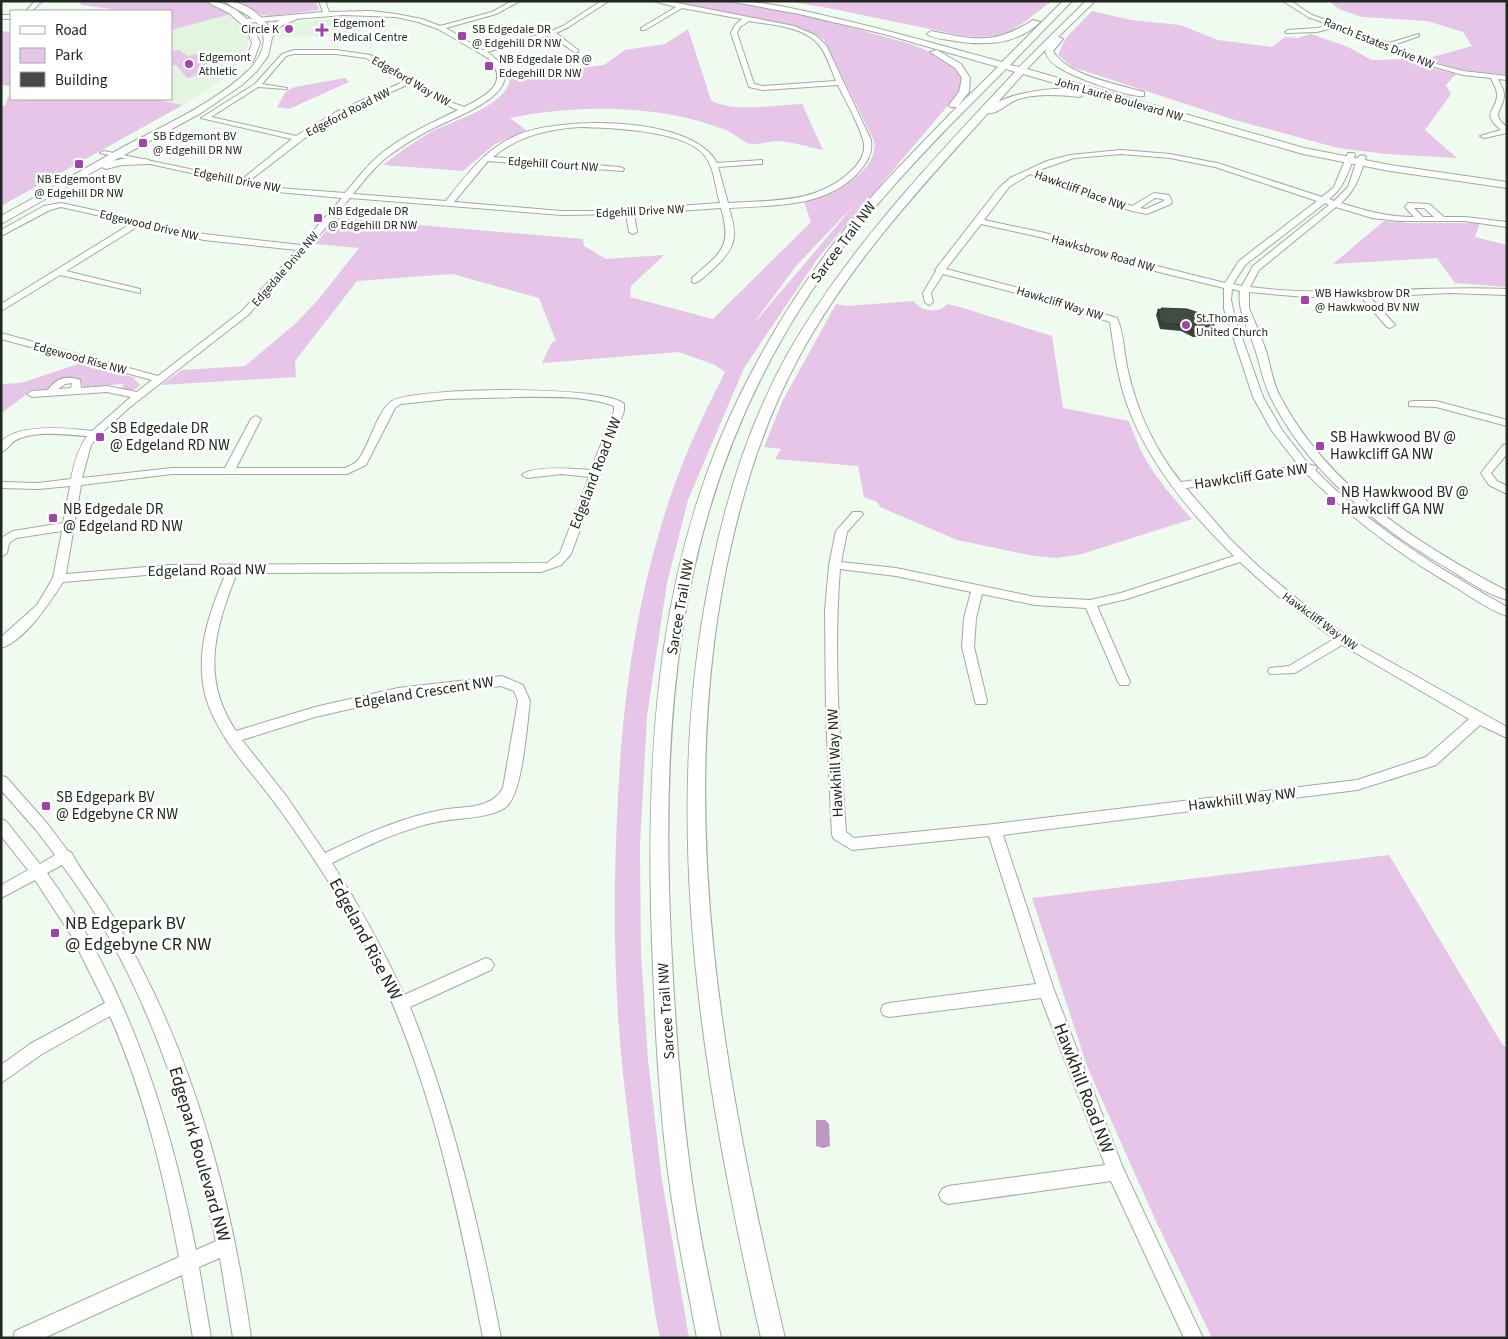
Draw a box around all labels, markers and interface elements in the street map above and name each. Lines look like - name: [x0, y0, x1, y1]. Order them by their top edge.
- legend: [10, 10, 172, 100]
- street label: Ranch Estates Drive NW: [1321, 14, 1437, 74]
- place label: Edgemont Medical Centre: [333, 15, 408, 46]
- text: Road: [55, 20, 87, 41]
- place label: Circle K: [241, 21, 279, 38]
- place label: SB Edgedale DR @ Edgehill DR NW: [472, 21, 562, 52]
- marker: Circle K: [283, 23, 295, 35]
- marker: Edgemont Medical Centre: [315, 23, 329, 37]
- marker: SB Edgedale DR @ Edgehill DR NW: [456, 30, 468, 42]
- text: Park: [55, 45, 84, 66]
- place label: Edgemont Athletic: [199, 49, 251, 80]
- place label: NB Edgedale DR @ Edegehill DR NW: [499, 51, 592, 82]
- street label: Edgeford Way NW: [368, 52, 454, 111]
- marker: Edgemont Athletic: [183, 58, 195, 70]
- marker: NB Edgedale DR @ Edegehill DR NW: [483, 60, 495, 72]
- text: Building: [55, 70, 108, 91]
- street label: John Laurie Boulevard NW: [1053, 73, 1185, 126]
- street label: Edgeford Road NW: [303, 84, 394, 141]
- place label: SB Edgemont BV @ Edgehill DR NW: [153, 128, 243, 159]
- marker: SB Edgemont BV @ Edgehill DR NW: [137, 137, 149, 149]
- street label: Edgehill Court NW: [507, 153, 599, 176]
- marker: NB Edgemont BV @ Edgehill DR NW: [73, 158, 85, 170]
- street label: Edgehill Drive NW: [192, 164, 282, 197]
- street label: Hawkcliff Place NW: [1032, 166, 1128, 215]
- place label: NB Edgemont BV @ Edgehill DR NW: [34, 171, 124, 202]
- street label: Sarcee Trail NW: [806, 197, 881, 287]
- street label: Edgehill Drive NW: [595, 201, 685, 222]
- place label: NB Edgedale DR @ Edgehill DR NW: [328, 203, 418, 234]
- street label: Edgewood Drive NW: [98, 206, 201, 245]
- marker: NB Edgedale DR @ Edgehill DR NW: [312, 212, 324, 224]
- street label: Edgedale Drive NW: [248, 228, 323, 311]
- street label: Hawksbrow Road NW: [1049, 231, 1157, 277]
- street label: Hawkcliff Way NW: [1015, 282, 1106, 325]
- place label: WB Hawksbrow DR @ Hawkwood BV NW: [1315, 285, 1420, 316]
- marker: WB Hawksbrow DR @ Hawkwood BV NW: [1299, 294, 1311, 306]
- place label: St.Thomas United Church: [1196, 310, 1268, 341]
- marker: St.Thomas United Church: [1180, 319, 1192, 331]
- street label: Edgewood Rise NW: [31, 338, 129, 379]
- street label: Edgeland Road NW: [564, 414, 627, 532]
- place label: SB Edgedale DR @ Edgeland RD NW: [110, 418, 230, 456]
- place label: SB Hawkwood BV @ Hawkcliff GA NW: [1330, 427, 1456, 465]
- marker: SB Edgedale DR @ Edgeland RD NW: [94, 431, 106, 443]
- marker: SB Hawkwood BV @ Hawkcliff GA NW: [1314, 440, 1326, 452]
- street label: Hawkcliff Gate NW: [1193, 458, 1310, 495]
- place label: NB Hawkwood BV @ Hawkcliff GA NW: [1341, 482, 1469, 520]
- marker: NB Hawkwood BV @ Hawkcliff GA NW: [1325, 495, 1337, 507]
- place label: NB Edgedale DR @ Edgeland RD NW: [63, 499, 183, 537]
- marker: NB Edgedale DR @ Edgeland RD NW: [47, 512, 59, 524]
- street label: Sarcee Trail NW: [662, 557, 699, 657]
- street label: Edgeland Road NW: [148, 559, 267, 582]
- street label: Hawkcliff Way NW: [1278, 588, 1361, 655]
- street label: Edgeland Crescent NW: [353, 671, 495, 714]
- street label: Hawkhill Way NW: [822, 708, 849, 818]
- street label: Hawkhill Way NW: [1187, 782, 1297, 817]
- place label: SB Edgepark BV @ Edgebyne CR NW: [56, 787, 178, 825]
- marker: SB Edgepark BV @ Edgebyne CR NW: [40, 800, 52, 812]
- street label: Edgeland Rise NW: [323, 874, 408, 1005]
- place label: NB Edgepark BV @ Edgebyne CR NW: [65, 911, 211, 957]
- marker: NB Edgepark BV @ Edgebyne CR NW: [49, 927, 61, 939]
- street label: Sarcee Trail NW: [653, 962, 680, 1060]
- street label: Hawkhill Road NW: [1047, 1019, 1120, 1157]
- street label: Edgepark Boulevard NW: [163, 1064, 236, 1245]

